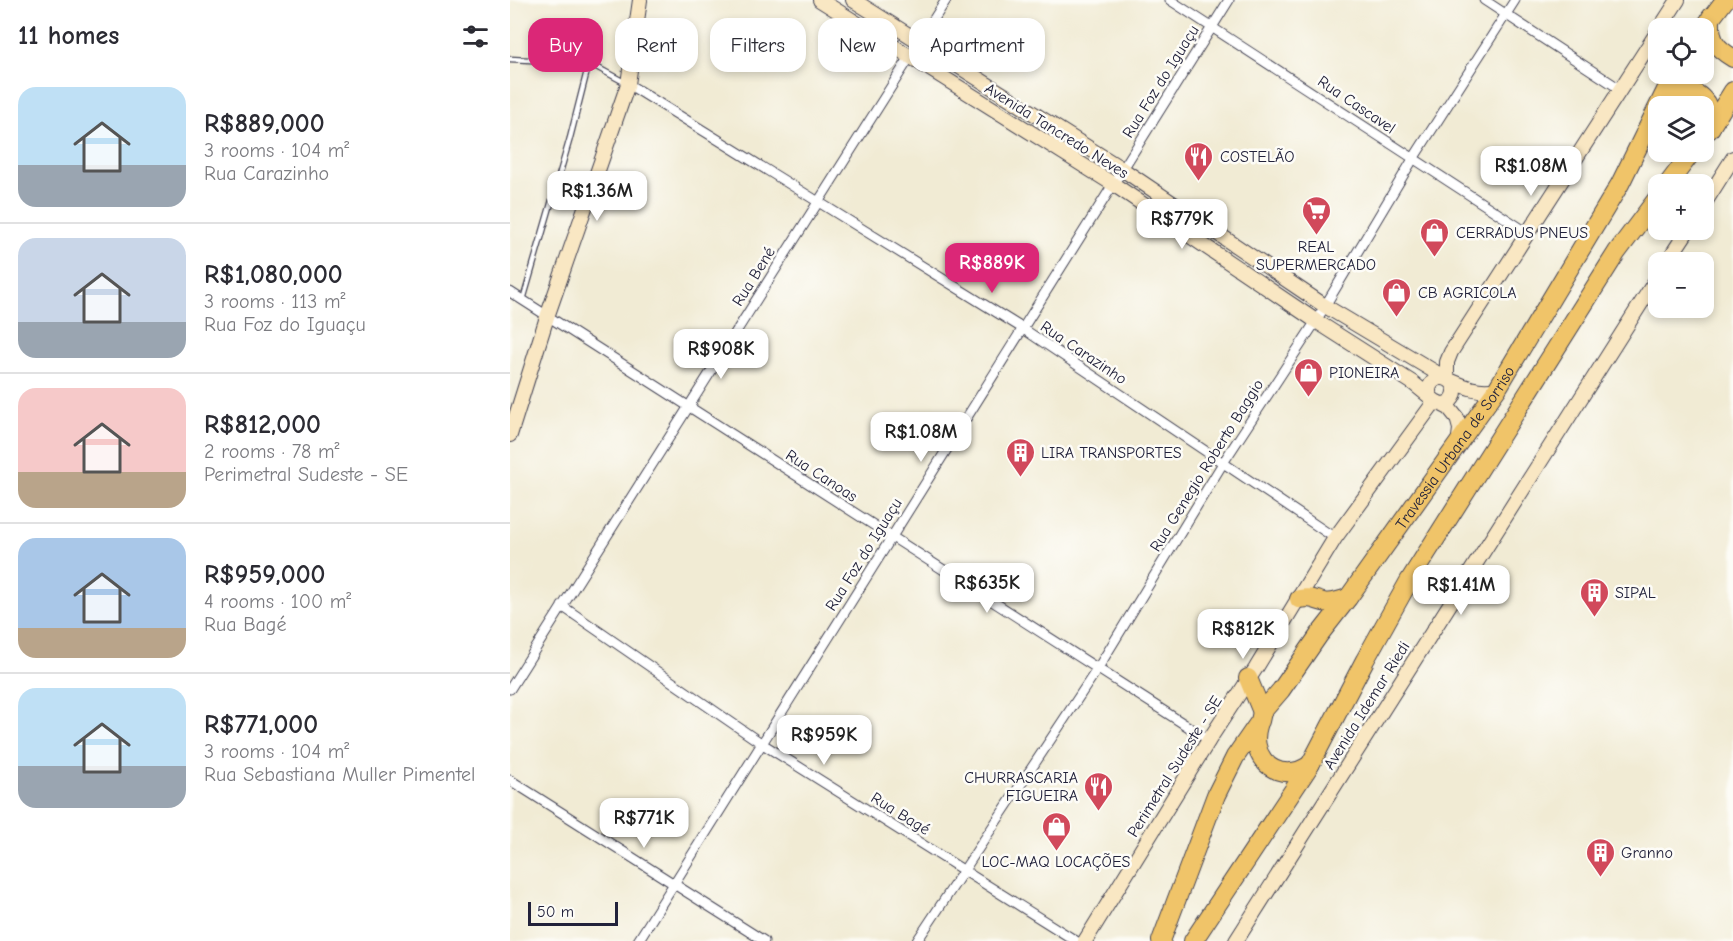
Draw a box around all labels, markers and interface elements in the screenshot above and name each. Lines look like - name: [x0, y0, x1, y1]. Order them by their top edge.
- chip: Buy: [528, 18, 603, 72]
- chip: Rent: [615, 18, 698, 72]
- chip: Filters: [710, 18, 806, 72]
- chip: New: [818, 18, 897, 72]
- chip: Apartment: [909, 18, 1045, 72]
- map controls: [1648, 18, 1714, 318]
- button: locate: [1648, 18, 1714, 84]
- icon: filters: [459, 20, 492, 53]
- text: 11 homes: [18, 21, 119, 51]
- street label: Rua Foz do Iguaçu: [1119, 22, 1203, 141]
- street label: Rua Cascavel: [1314, 72, 1399, 137]
- street label: Avenida Tancredo Neves: [981, 79, 1132, 183]
- button: layers: [1648, 96, 1714, 162]
- text: R$889,000: [204, 109, 325, 139]
- icon: home: [66, 111, 138, 183]
- text: 3 rooms · 104 m²: [204, 139, 349, 162]
- restaurant icon: COSTELÃO: [1183, 140, 1215, 182]
- pin: R$1.08M: [1476, 146, 1586, 197]
- place label: COSTELÃO: [1220, 148, 1294, 166]
- text: R$1.08M: [1495, 154, 1567, 177]
- text: Rua Carazinho: [204, 162, 329, 185]
- pin: R$1.36M: [542, 171, 652, 222]
- button: +: [1648, 174, 1714, 240]
- text: R$1.36M: [561, 179, 633, 202]
- supermarket icon: REAL SUPERMERCADO: [1300, 194, 1332, 236]
- pin: R$779K: [1133, 199, 1231, 250]
- text: R$779K: [1150, 207, 1214, 230]
- shop icon: CERRADUS PNEUS: [1419, 216, 1451, 258]
- place label: CERRADUS PNEUS: [1456, 224, 1588, 242]
- place label: REAL SUPERMERCADO: [1256, 238, 1376, 274]
- pin: R$889K: [943, 243, 1041, 294]
- street label: Rua Bené: [729, 244, 779, 309]
- text: R$889K: [959, 251, 1025, 274]
- button: −: [1648, 252, 1714, 318]
- text: R$1,080,000: [204, 260, 343, 290]
- icon: home: [66, 262, 138, 334]
- shop icon: CB AGRICOLA: [1381, 276, 1413, 318]
- place label: CB AGRICOLA: [1418, 284, 1517, 302]
- text: 3 rooms · 113 m²: [204, 290, 345, 313]
- text: Rua Foz do Iguaçu: [204, 313, 366, 336]
- street label: Rua Carazinho: [1037, 317, 1130, 388]
- pin: R$908K: [672, 329, 770, 380]
- text: R$908K: [687, 337, 755, 360]
- shop icon: PIONEIRA: [1292, 356, 1324, 398]
- street label: Travessia Urbana de Sorriso: [1392, 363, 1519, 533]
- place label: PIONEIRA: [1329, 364, 1399, 382]
- street label: Rua Genegio Roberto Baggio: [1146, 376, 1267, 555]
- text: R$812,000: [204, 410, 321, 440]
- icon: home: [66, 412, 138, 484]
- pin: R$1.08M: [866, 412, 976, 463]
- text: R$1.08M: [885, 420, 957, 443]
- building icon: LIRA TRANSPORTES: [1004, 436, 1036, 478]
- text: 2 rooms · 78 m²: [204, 440, 340, 463]
- place label: LIRA TRANSPORTES: [1041, 444, 1182, 462]
- street label: Rua Canoas: [782, 446, 861, 506]
- text: Perimetral Sudeste - SE: [204, 463, 408, 486]
- street label: Rua Foz do Iguaçu: [822, 495, 906, 614]
- text: R$959,000: [204, 560, 325, 590]
- icon: home: [66, 562, 138, 634]
- pin: R$635K: [938, 563, 1036, 614]
- pin: R$1.41M: [1406, 565, 1516, 616]
- text: R$635K: [954, 571, 1020, 594]
- text: R$1.41M: [1427, 573, 1495, 596]
- building icon: SIPAL: [1578, 576, 1610, 618]
- place label: SIPAL: [1615, 584, 1656, 602]
- text: 4 rooms · 100 m²: [204, 590, 351, 613]
- pin: R$812K: [1194, 609, 1292, 660]
- text: Rua Bagé: [204, 613, 286, 636]
- text: R$812K: [1211, 617, 1275, 640]
- street label: Avenida Idemar Riedi: [1320, 638, 1414, 773]
- street label: Perimetral Sudeste - SE: [1124, 692, 1226, 840]
- text: R$771,000: [204, 710, 318, 740]
- icon: home: [66, 712, 138, 784]
- pin: R$959K: [775, 715, 873, 766]
- text: R$959K: [791, 723, 857, 746]
- text: 3 rooms · 104 m²: [204, 740, 349, 763]
- text: Rua Sebastiana Muller Pimentel: [204, 763, 475, 786]
- place label: CHURRASCARIA FIGUEIRA: [964, 769, 1078, 805]
- restaurant icon: CHURRASCARIA FIGUEIRA: [1083, 770, 1115, 812]
- street label: Rua Bagé: [868, 789, 933, 839]
- pin: R$771K: [595, 798, 693, 849]
- text: R$771K: [614, 806, 674, 829]
- shop icon: LOC-MAQ LOCAÇÕES: [1040, 810, 1072, 852]
- building icon: Granno: [1584, 836, 1616, 878]
- place label: Granno: [1621, 844, 1673, 862]
- place label: LOC-MAQ LOCAÇÕES: [982, 853, 1131, 871]
- scale bar: [528, 899, 618, 926]
- text: 50 m: [537, 903, 574, 921]

